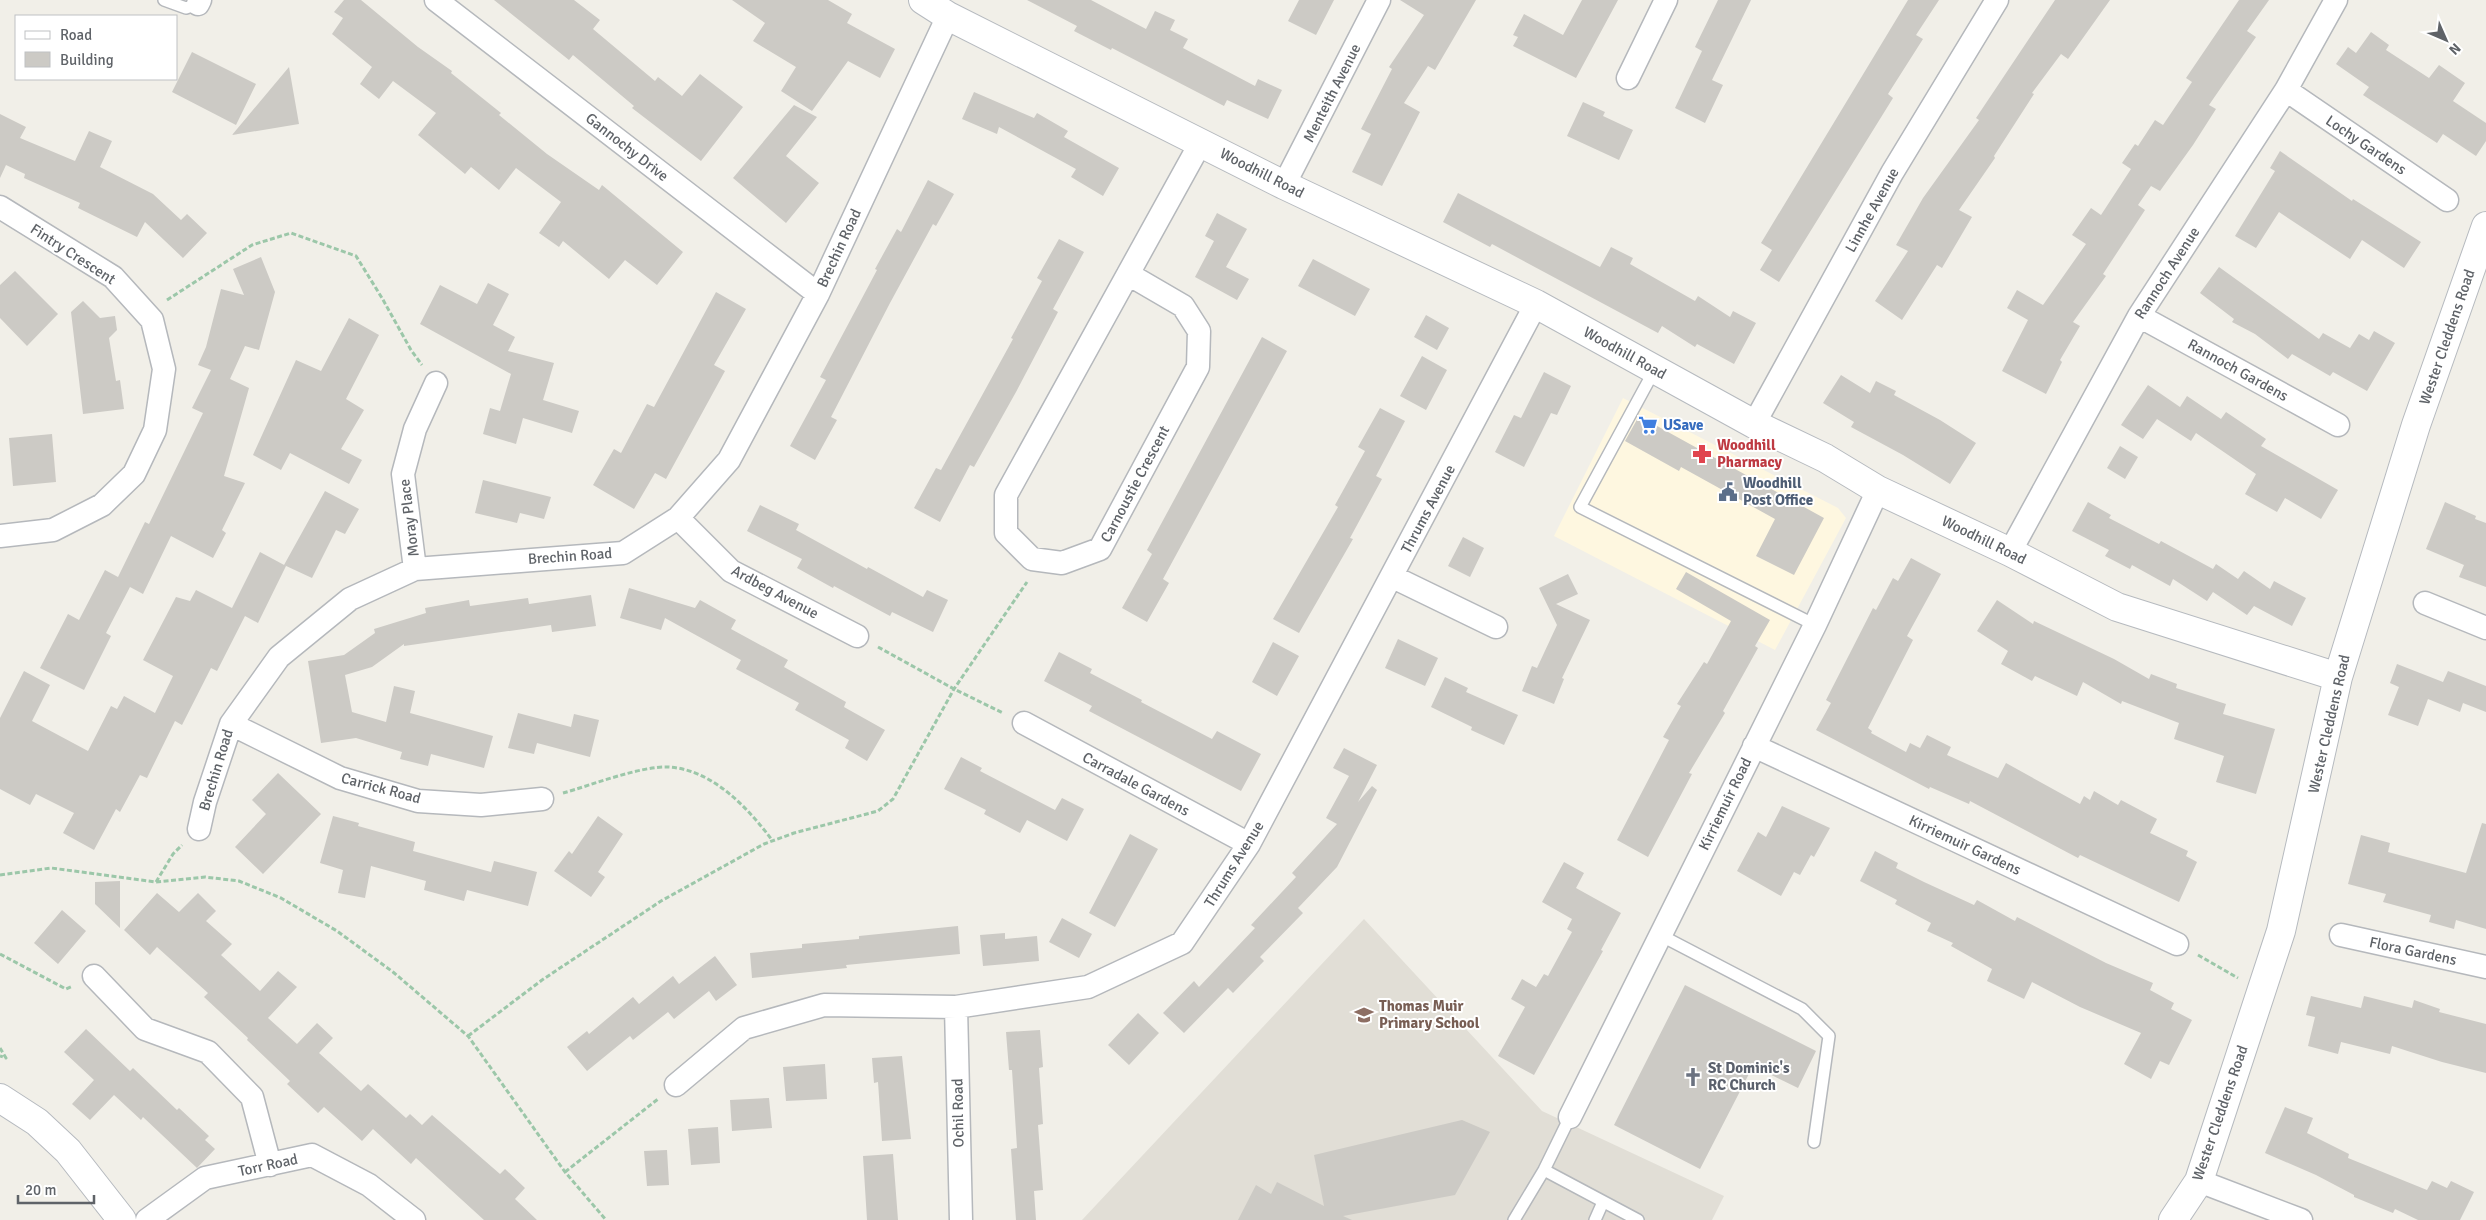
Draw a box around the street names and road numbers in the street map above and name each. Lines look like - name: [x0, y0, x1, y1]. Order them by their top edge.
- street label: Menteith Avenue: [1299, 41, 1365, 145]
- street label: Gannochy Drive: [582, 109, 672, 185]
- street label: Lochy Gardens: [2322, 111, 2410, 179]
- street label: Woodhill Road: [1217, 144, 1307, 202]
- street label: Linnhe Avenue: [1841, 165, 1903, 255]
- street label: Brechin Road: [813, 206, 865, 290]
- street label: Fintry Crescent: [27, 220, 119, 288]
- street label: Rannoch Avenue: [2131, 224, 2203, 322]
- street label: Wester Cleddens Road: [2415, 267, 2479, 407]
- street label: Woodhill Road: [1580, 323, 1670, 383]
- street label: Rannoch Gardens: [2185, 335, 2292, 405]
- street label: Carnoustie Crescent: [1097, 423, 1173, 545]
- street label: Thrums Avenue: [1397, 462, 1459, 556]
- street label: Moray Place: [395, 478, 423, 558]
- street label: Woodhill Road: [1939, 512, 2029, 568]
- street label: Brechin Road: [527, 544, 613, 568]
- street label: Ardbeg Avenue: [728, 562, 822, 622]
- street label: Wester Cleddens Road: [2304, 653, 2354, 795]
- street label: Brechin Road: [195, 727, 237, 813]
- street label: Carradale Gardens: [1079, 748, 1193, 820]
- street label: Kirriemuir Road: [1695, 755, 1755, 853]
- street label: Carrick Road: [339, 769, 423, 807]
- street label: Kirriemuir Gardens: [1906, 811, 2024, 879]
- street label: Thrums Avenue: [1200, 818, 1268, 910]
- street label: Flora Gardens: [2368, 933, 2459, 969]
- street label: Wester Cleddens Road: [2188, 1043, 2252, 1183]
- street label: Ochil Road: [948, 1078, 968, 1148]
- street label: Torr Road: [237, 1150, 299, 1180]

